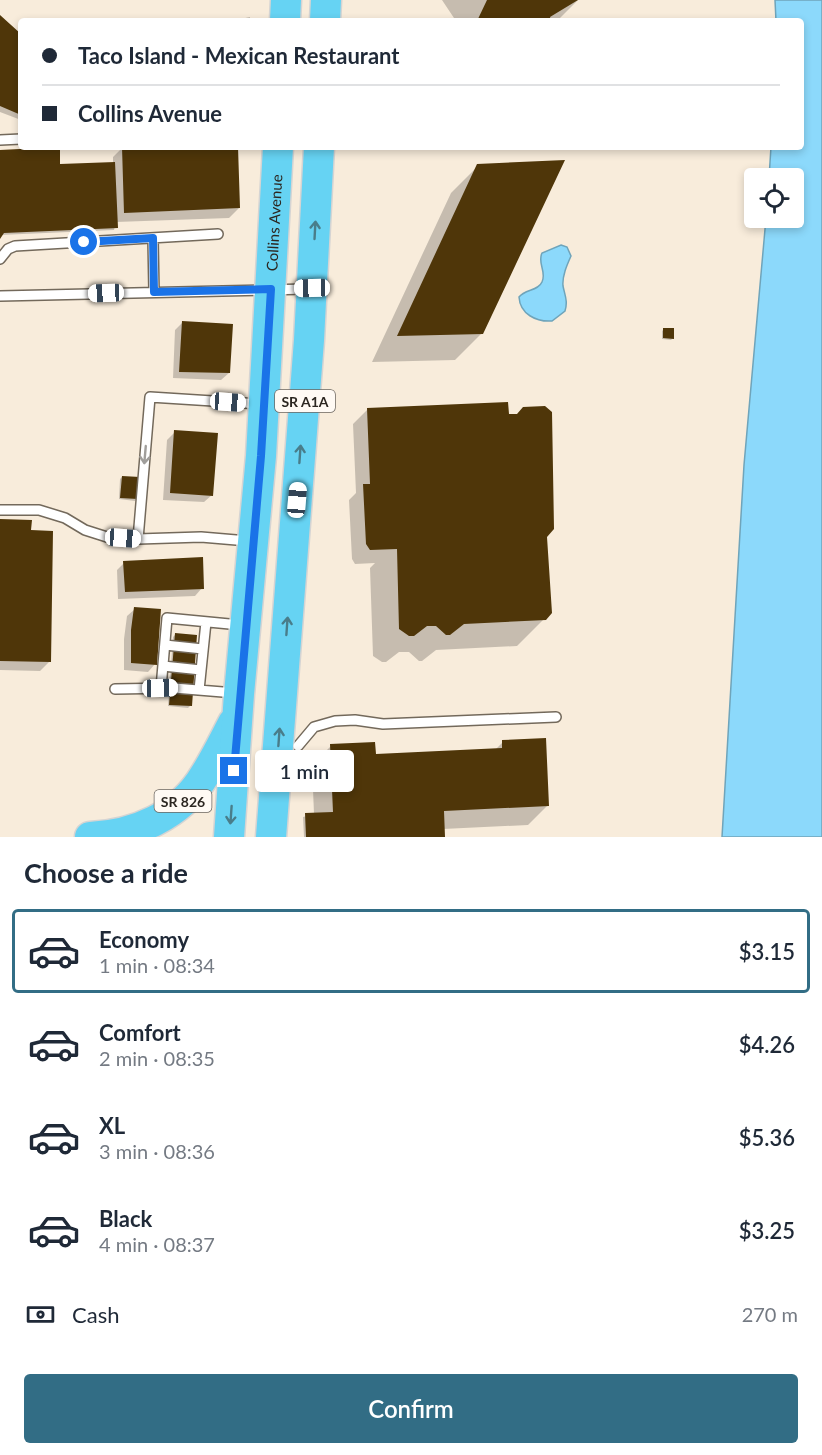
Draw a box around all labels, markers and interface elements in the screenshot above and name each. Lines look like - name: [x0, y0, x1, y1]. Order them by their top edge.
- text: Taco Island - Mexican Restaurant: [78, 42, 400, 69]
- text: Collins Avenue: [78, 100, 222, 127]
- map controls: [744, 168, 804, 228]
- button: locate: [744, 168, 804, 228]
- street label: Collins Avenue: [262, 174, 285, 272]
- one-way arrow: [309, 221, 320, 241]
- route start: [70, 228, 97, 255]
- car: [294, 279, 330, 297]
- car: [88, 283, 124, 303]
- road number: SR A1A: [275, 390, 335, 412]
- car: [209, 392, 247, 412]
- one-way arrow: [139, 444, 150, 464]
- one-way arrow: [295, 445, 306, 465]
- car: [286, 481, 308, 519]
- car: [104, 528, 142, 548]
- one-way arrow: [282, 616, 293, 636]
- car: [142, 679, 178, 697]
- one-way arrow: [274, 727, 285, 747]
- callout: 1 min: [255, 750, 354, 792]
- route end: [220, 757, 247, 784]
- text: 1 min: [280, 759, 329, 783]
- road number: SR 826: [154, 790, 212, 812]
- one-way arrow: [225, 805, 236, 825]
- text: Choose a ride: [24, 856, 188, 889]
- icon: car: [27, 924, 81, 978]
- text: Economy: [99, 926, 189, 953]
- text: $3.15: [739, 938, 795, 965]
- text: 1 min · 08:34: [99, 953, 215, 977]
- icon: car: [27, 1017, 81, 1071]
- text: Comfort: [99, 1019, 181, 1046]
- text: $4.26: [739, 1031, 795, 1058]
- text: 2 min · 08:35: [99, 1046, 215, 1070]
- icon: car: [27, 1110, 81, 1164]
- text: XL: [99, 1112, 125, 1139]
- text: $5.36: [739, 1124, 795, 1151]
- text: 3 min · 08:36: [99, 1139, 215, 1163]
- icon: car: [27, 1203, 81, 1257]
- text: Black: [99, 1205, 152, 1232]
- text: $3.25: [739, 1217, 795, 1244]
- text: 4 min · 08:37: [99, 1232, 215, 1256]
- icon: cash: [24, 1298, 57, 1331]
- text: Cash: [72, 1301, 119, 1328]
- text: 270 m: [742, 1302, 798, 1326]
- button: Confirm: [24, 1374, 798, 1443]

